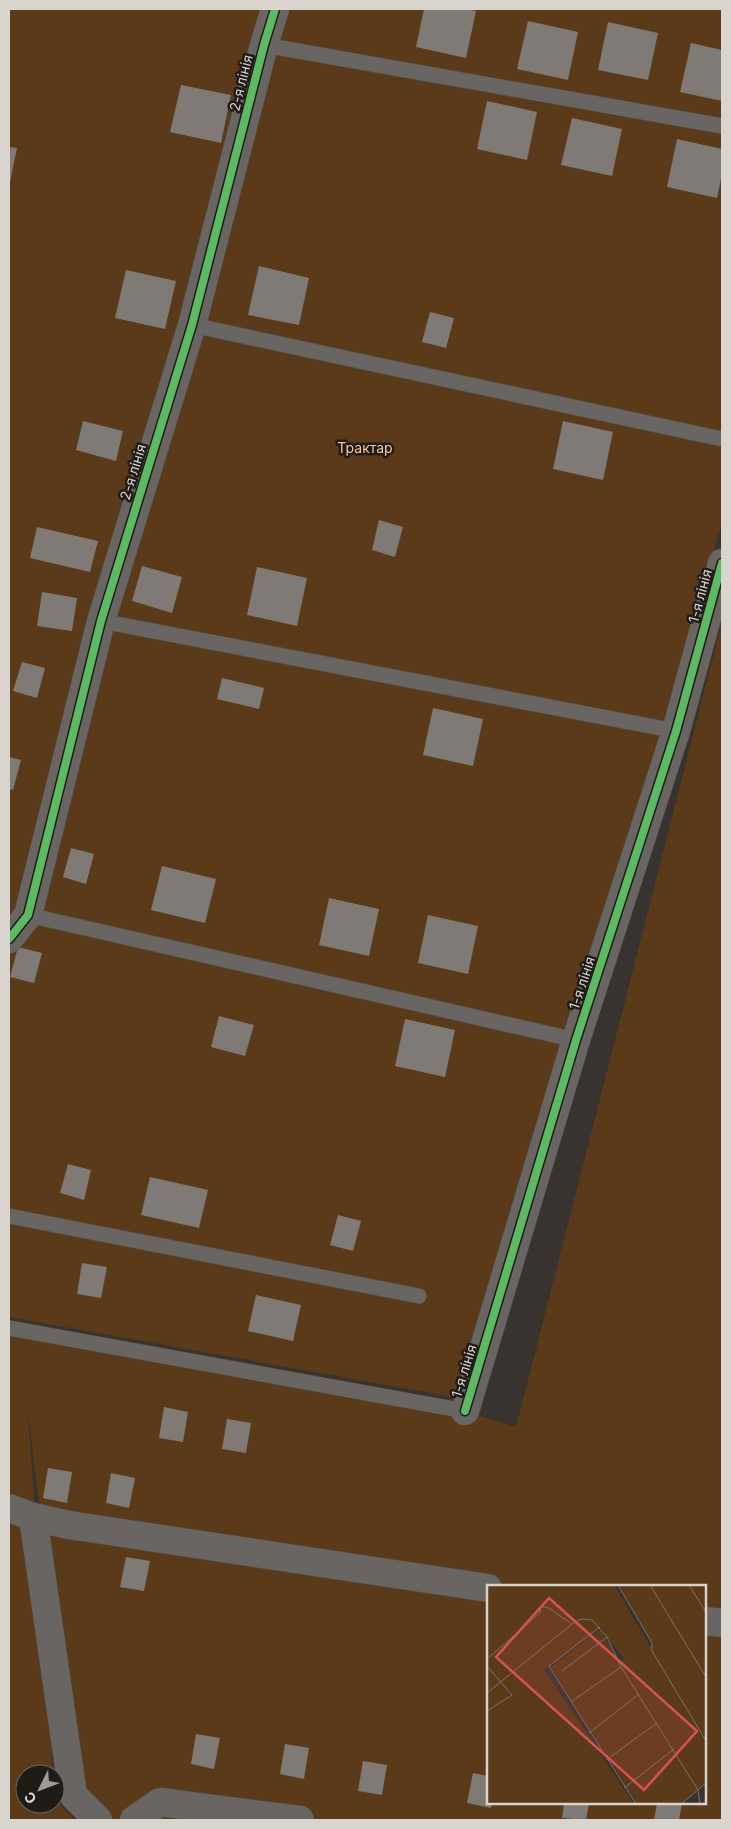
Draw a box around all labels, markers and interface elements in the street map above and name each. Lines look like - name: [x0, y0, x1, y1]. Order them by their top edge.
- street label: 2-я лінія: [225, 53, 256, 113]
- park label: Трактар: [337, 439, 393, 456]
- street label: 2-я лінія: [116, 442, 149, 502]
- street label: 1-я лінія: [684, 567, 715, 624]
- street label: 1-я лінія: [565, 954, 598, 1011]
- street label: 1-я лінія: [447, 1342, 480, 1399]
- inset map: [487, 1585, 706, 1804]
- north arrow: [15, 1764, 65, 1814]
- text: С: [20, 1788, 40, 1808]

